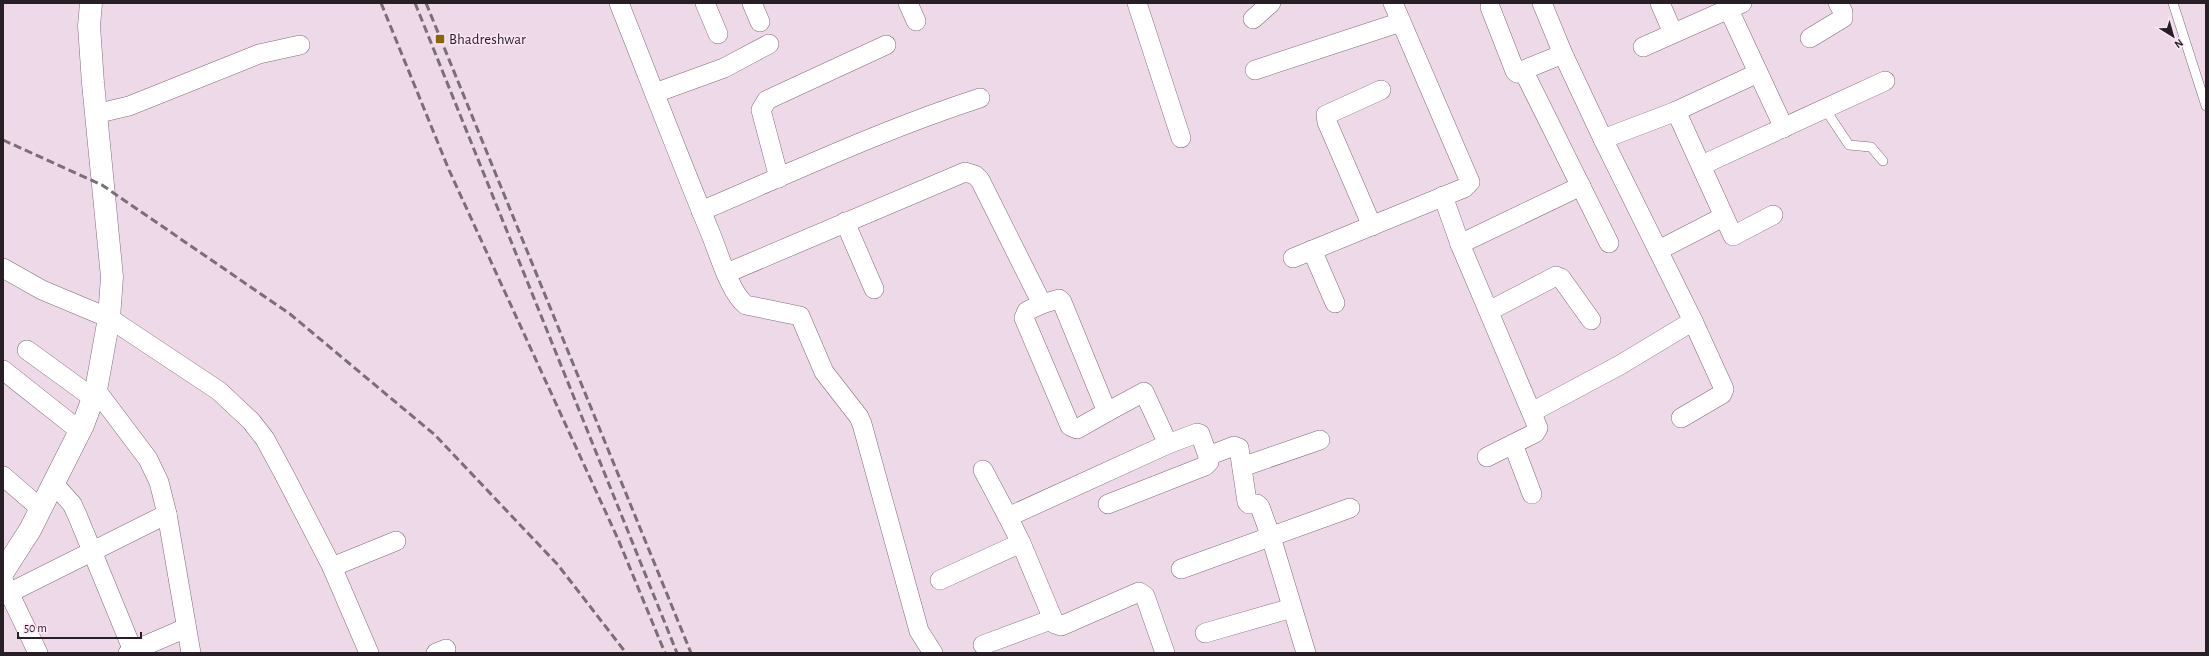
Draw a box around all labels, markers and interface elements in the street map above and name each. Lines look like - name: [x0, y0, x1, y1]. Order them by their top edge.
- north arrow: [2153, 16, 2193, 56]
- place label: Bhadreshwar: [449, 32, 526, 47]
- marker: Bhadreshwar: [434, 33, 446, 45]
- text: N: [2172, 37, 2185, 50]
- scale bar: [18, 614, 141, 640]
- text: 50 m: [24, 622, 47, 634]

